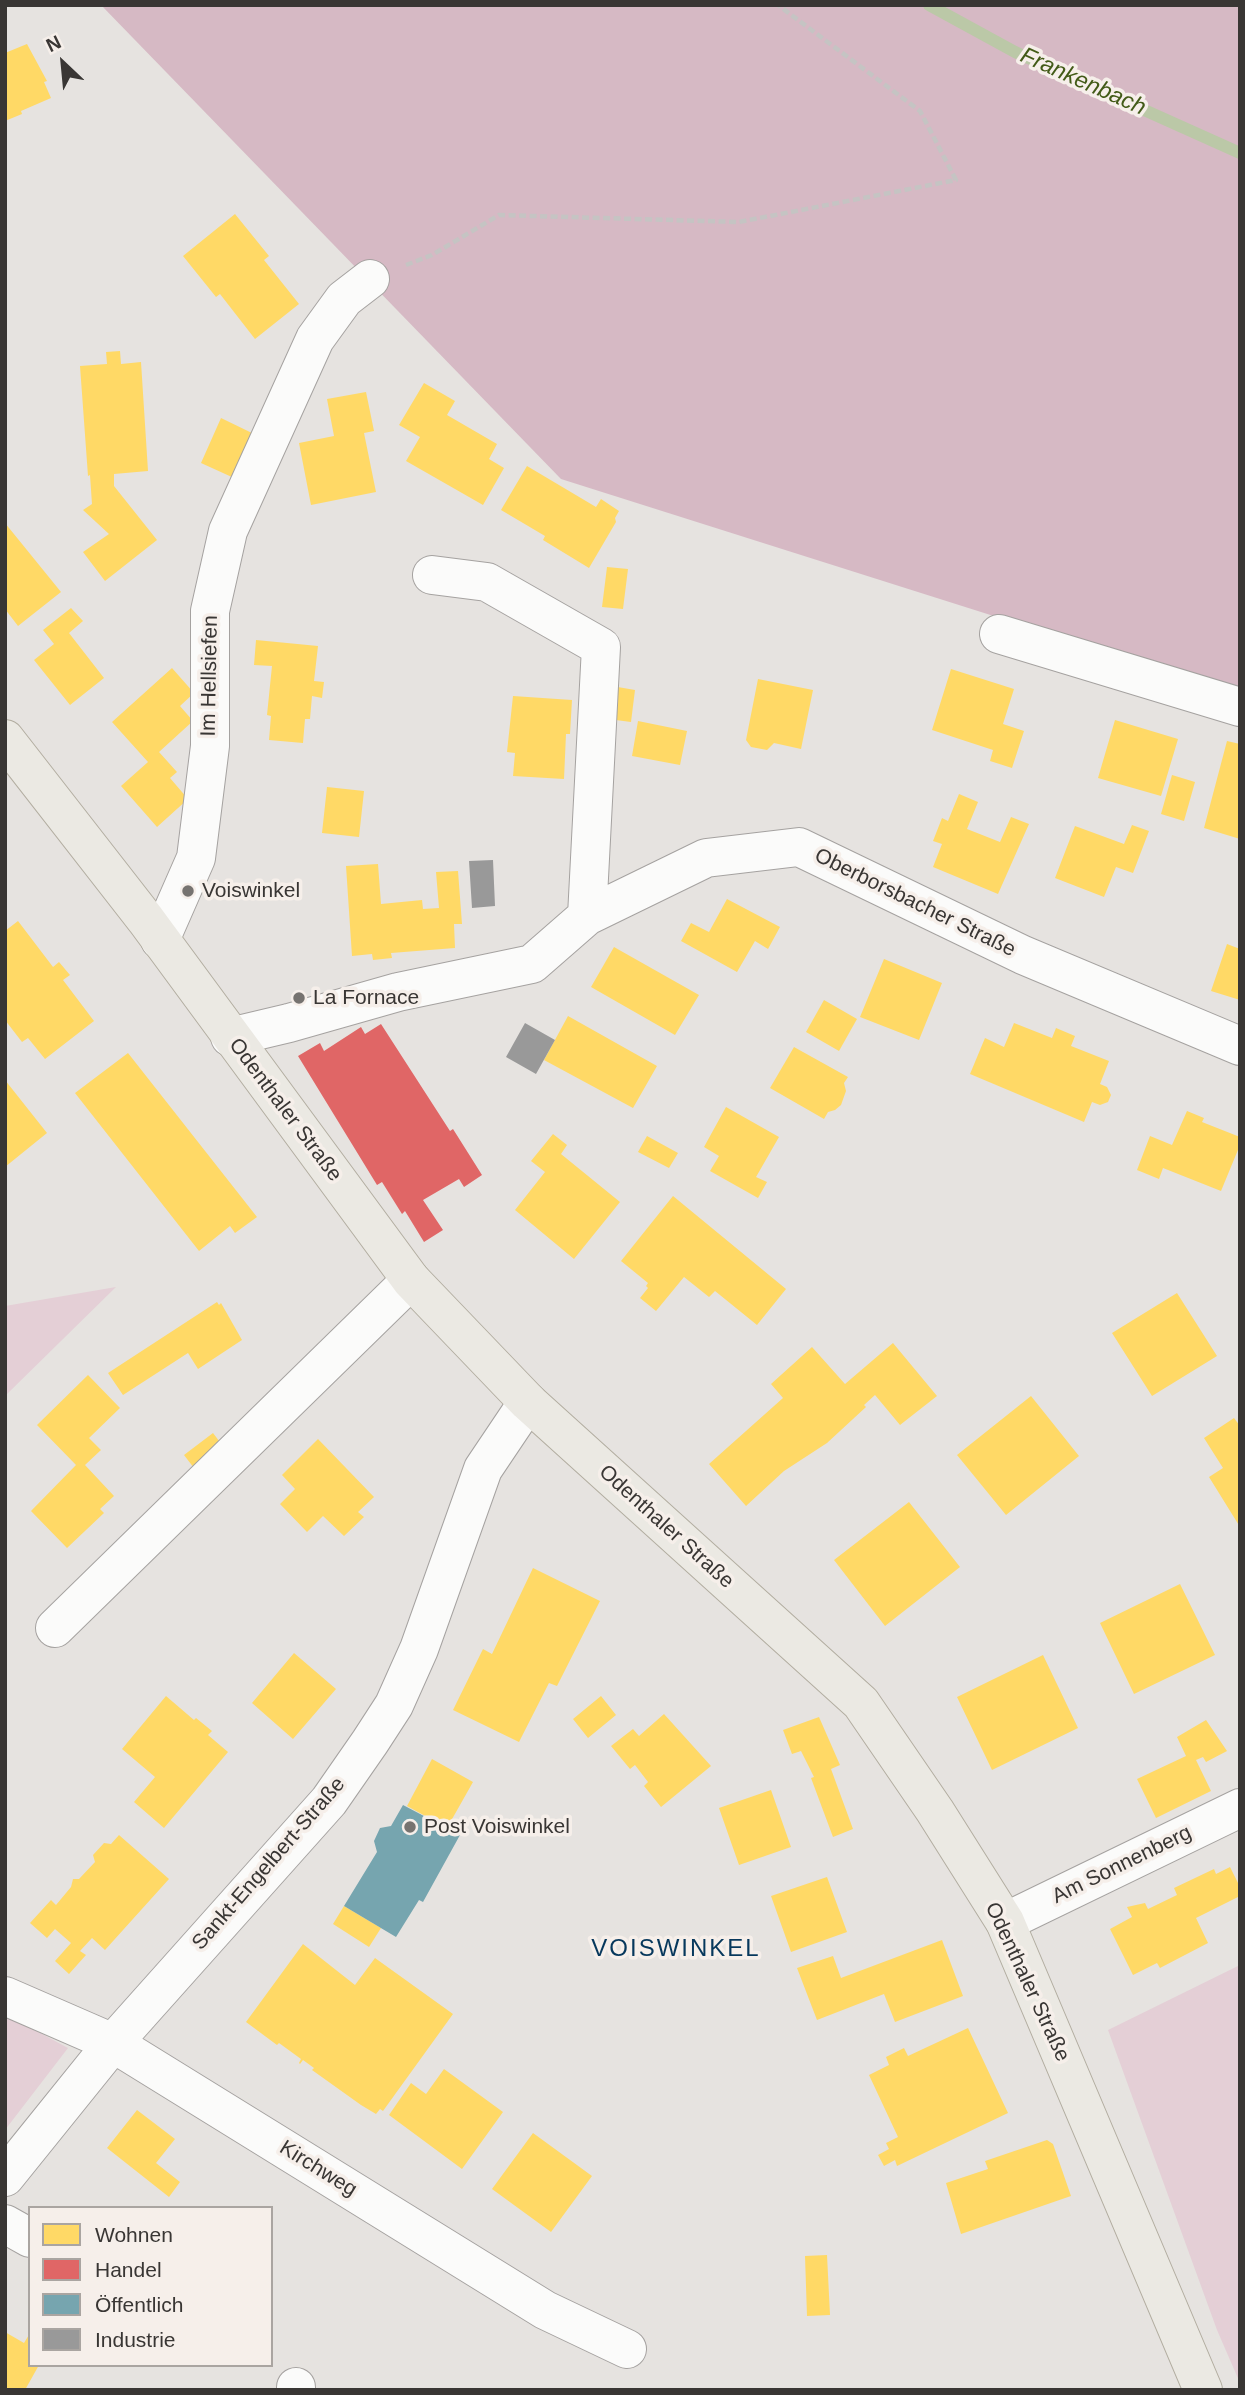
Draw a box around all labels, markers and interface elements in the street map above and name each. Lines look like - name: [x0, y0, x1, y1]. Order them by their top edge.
- north arrow: [28, 28, 98, 98]
- text: N: [43, 31, 64, 56]
- water label: Frankenbach: [1016, 42, 1150, 122]
- street label: Im Hellsiefen: [196, 615, 224, 737]
- street label: Oberborsbacher Straße: [810, 843, 1020, 963]
- place label: Voiswinkel: [202, 878, 300, 904]
- marker: Voiswinkel: [180, 883, 196, 899]
- place label: La Fornace: [313, 985, 419, 1011]
- marker: La Fornace: [291, 990, 307, 1006]
- street label: Odenthaler Straße: [223, 1033, 347, 1187]
- street label: Odenthaler Straße: [593, 1460, 739, 1594]
- street label: Sankt-Engelbert-Straße: [187, 1772, 351, 1956]
- place label: Post Voiswinkel: [424, 1814, 570, 1840]
- marker: Post Voiswinkel: [402, 1819, 418, 1835]
- street label: Am Sonnenberg: [1048, 1820, 1196, 1910]
- street label: Odenthaler Straße: [979, 1898, 1075, 2066]
- district label: VOISWINKEL: [593, 1935, 759, 1963]
- street label: Kirchweg: [275, 2135, 361, 2203]
- legend: [28, 2206, 273, 2367]
- text: Wohnen: [95, 2223, 173, 2246]
- text: Handel: [95, 2258, 162, 2281]
- text: Öffentlich: [95, 2293, 183, 2316]
- text: Industrie: [95, 2328, 176, 2351]

